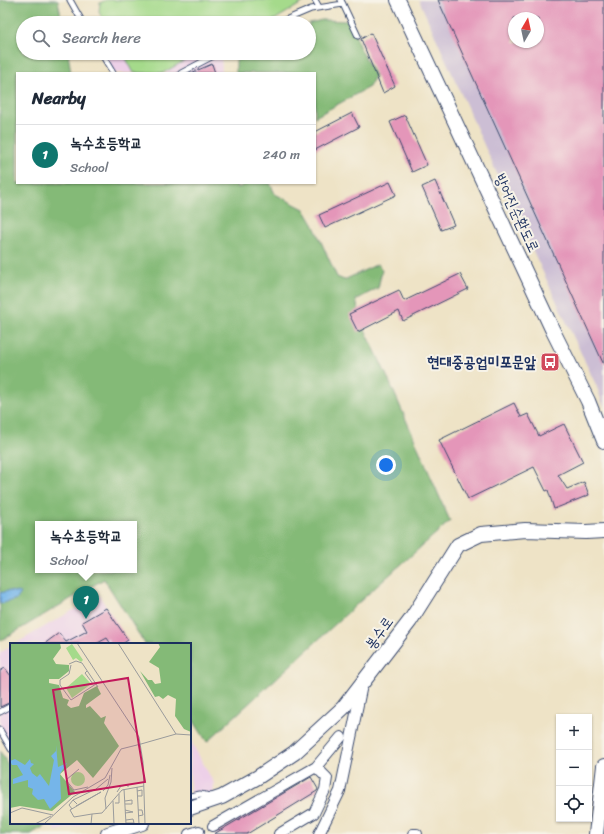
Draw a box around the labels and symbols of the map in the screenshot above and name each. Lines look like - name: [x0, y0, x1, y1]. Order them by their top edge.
- north arrow: [508, 12, 544, 48]
- street label: 방어진순환도로: [487, 169, 547, 257]
- place label: 현대중공업미포문앞: [427, 349, 536, 375]
- bus stop icon: 현대중공업미포문앞: [539, 351, 561, 373]
- your location: [376, 455, 396, 475]
- pin: 1: [73, 586, 99, 619]
- street label: 봉수로: [358, 611, 400, 655]
- inset map: [10, 643, 191, 824]

